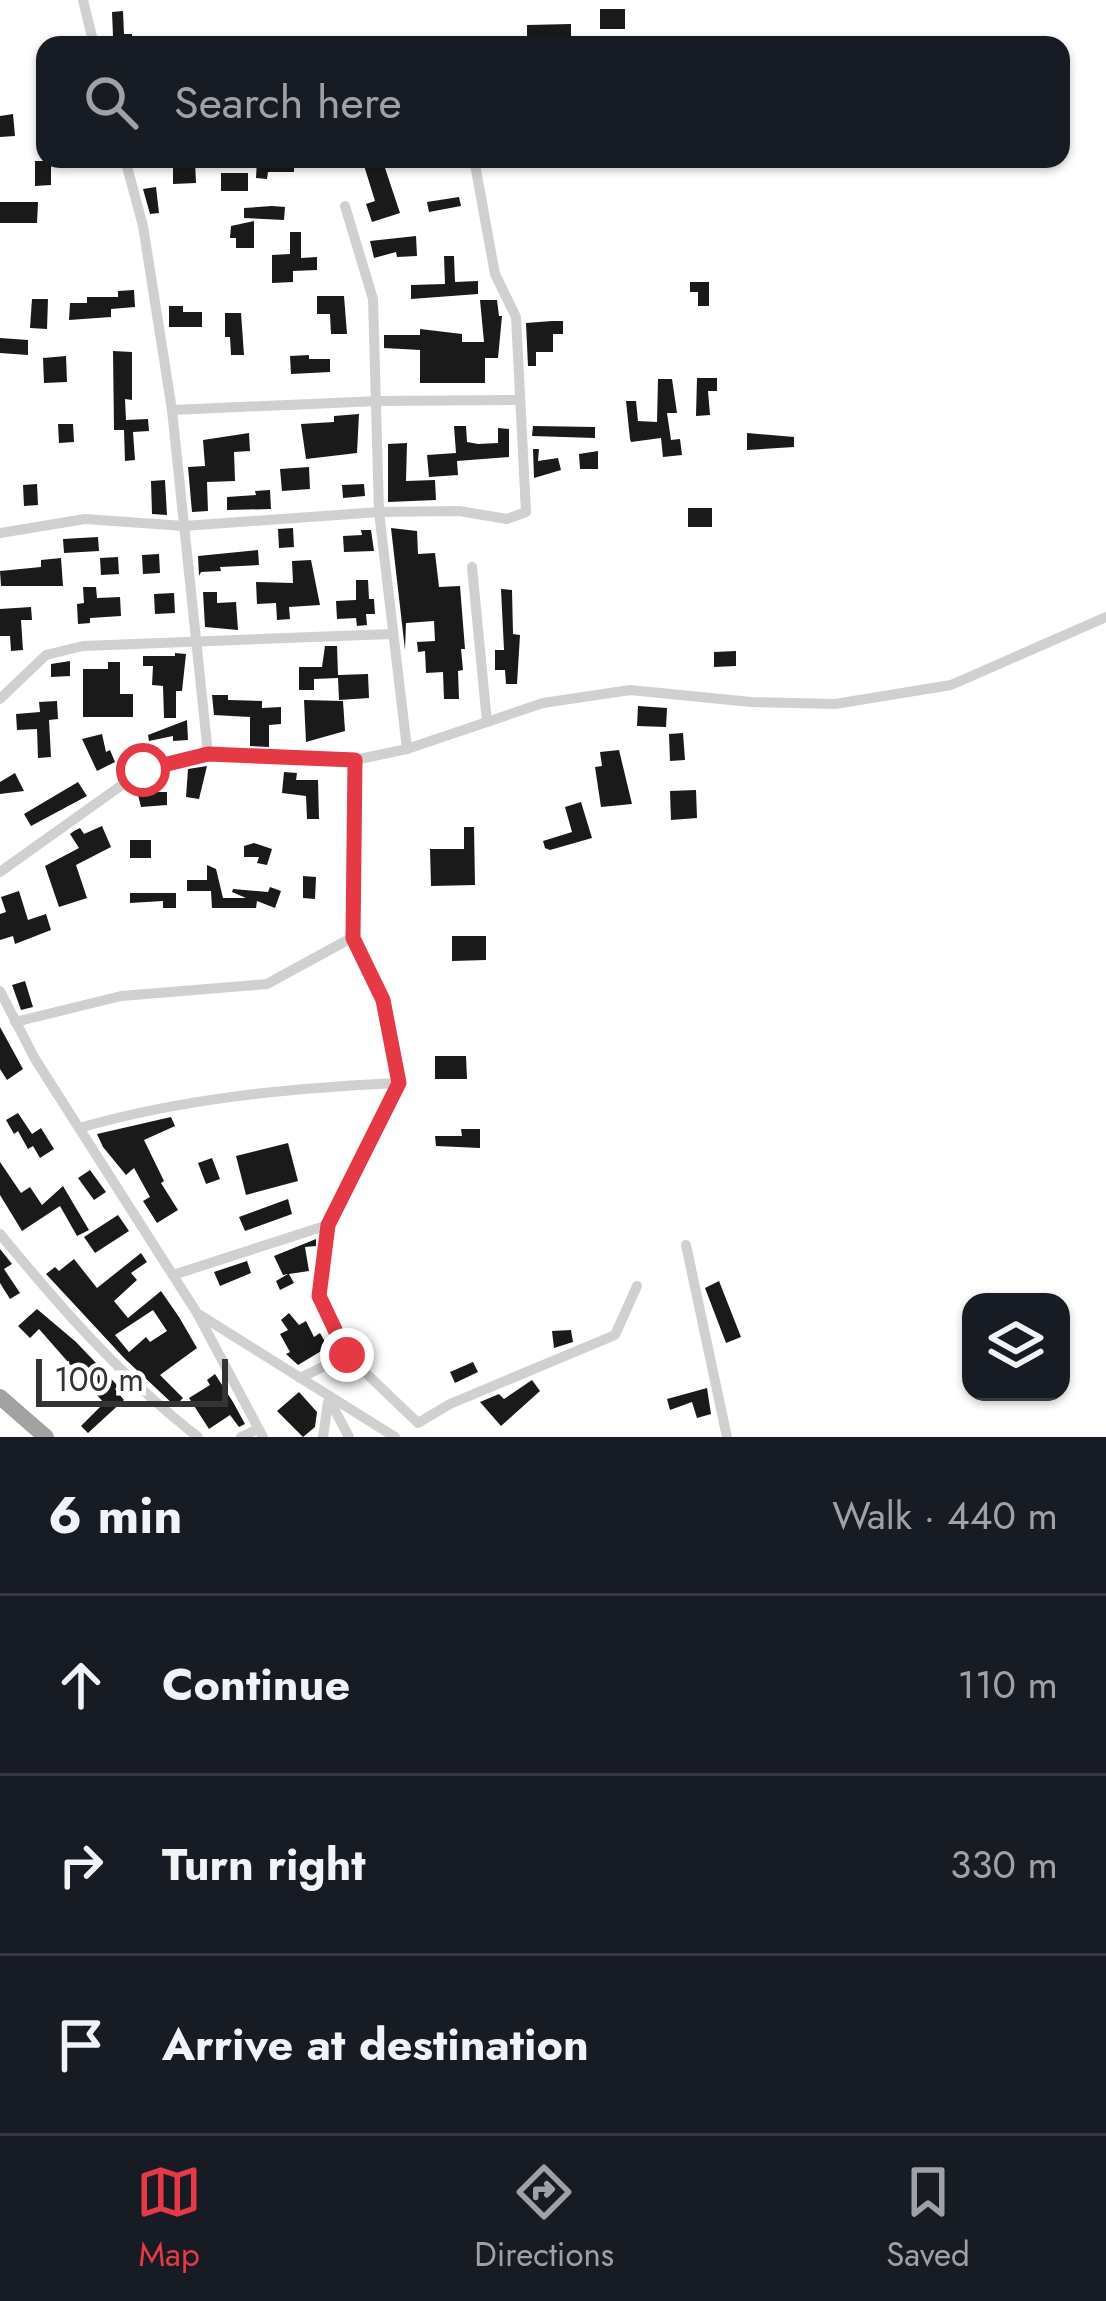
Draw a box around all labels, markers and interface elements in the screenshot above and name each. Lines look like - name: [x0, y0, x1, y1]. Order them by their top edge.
- search box: [36, 36, 1070, 168]
- icon: search: [78, 69, 144, 135]
- text: Search here: [174, 70, 402, 135]
- route start: [116, 743, 170, 797]
- map controls: [962, 1293, 1070, 1401]
- button: layers: [962, 1293, 1070, 1401]
- route end: [320, 1328, 374, 1382]
- scale bar: [36, 1353, 228, 1406]
- text: 100 m: [54, 1356, 144, 1403]
- text: 6 min: [48, 1478, 183, 1552]
- text: Walk · 440 m: [832, 1487, 1058, 1544]
- icon: ahead: [48, 1652, 114, 1718]
- text: Continue: [162, 1652, 350, 1717]
- text: 110 m: [957, 1656, 1058, 1713]
- icon: right: [48, 1832, 114, 1898]
- text: Turn right: [162, 1832, 366, 1897]
- text: 330 m: [950, 1836, 1058, 1893]
- icon: arrive: [48, 2012, 114, 2078]
- text: Arrive at destination: [162, 2012, 589, 2077]
- tab: Map: [136, 2159, 202, 2278]
- tab: Directions: [474, 2159, 614, 2278]
- tab: Saved: [886, 2159, 970, 2278]

